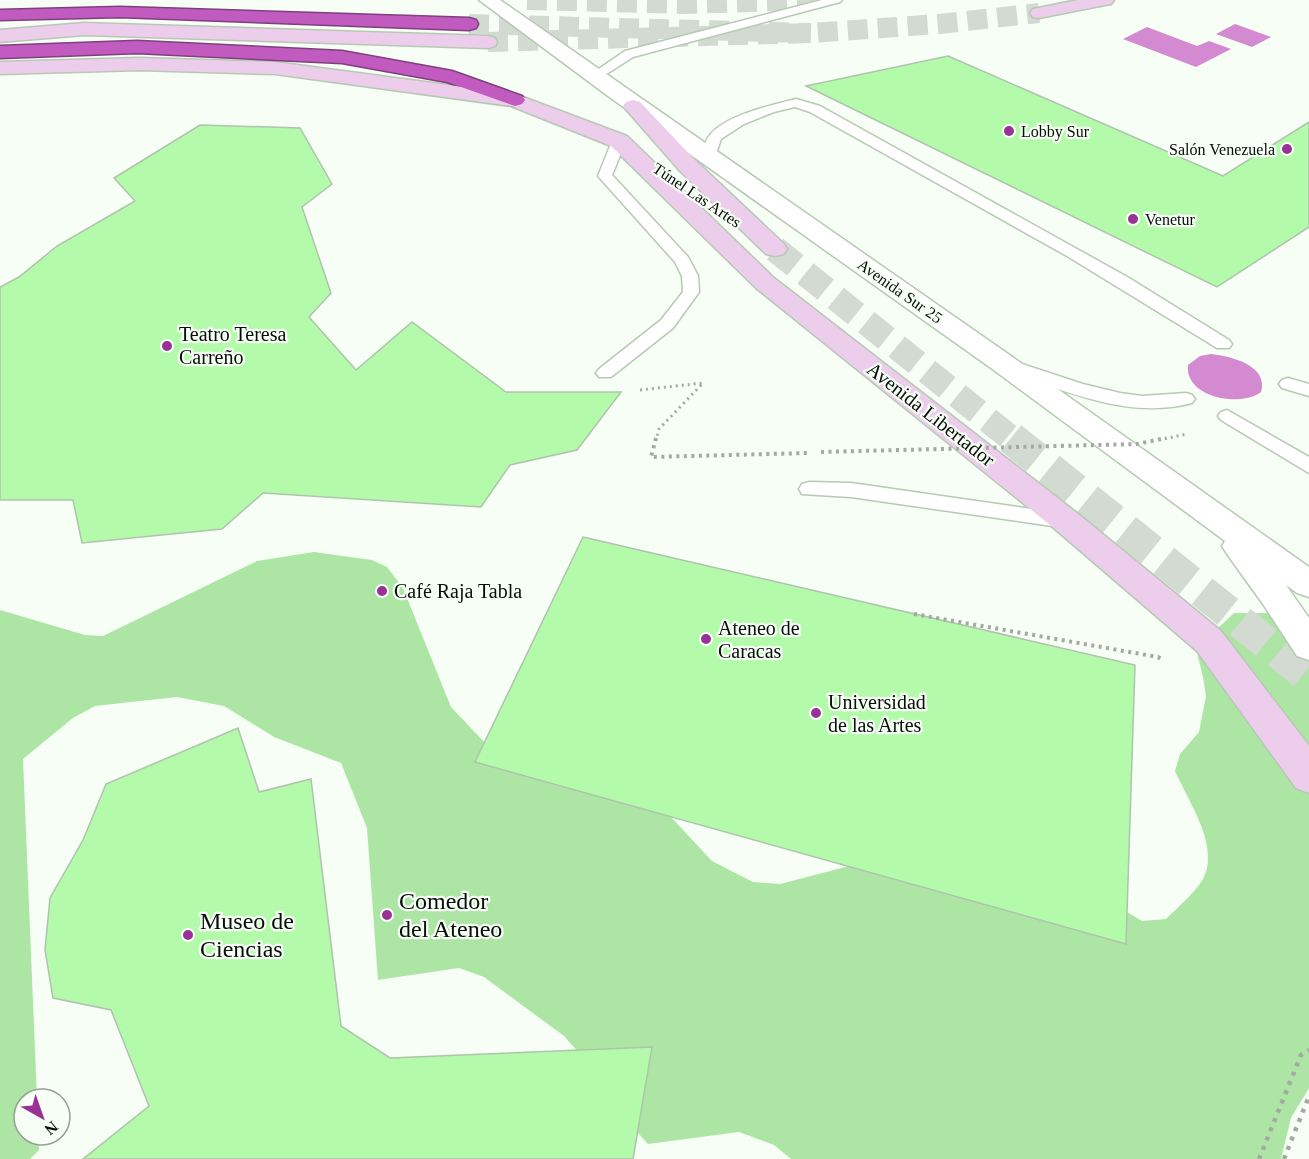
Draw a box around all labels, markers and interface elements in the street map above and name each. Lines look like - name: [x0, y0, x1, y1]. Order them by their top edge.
- place label: Lobby Sur: [1021, 123, 1090, 141]
- marker: Lobby Sur: [1002, 124, 1016, 138]
- place label: Salón Venezuela: [1169, 141, 1275, 158]
- marker: Salón Venezuela: [1280, 142, 1294, 156]
- street label: Túnel Las Artes: [650, 159, 744, 231]
- place label: Venetur: [1145, 211, 1195, 228]
- marker: Venetur: [1126, 212, 1140, 226]
- street label: Avenida Sur 25: [854, 256, 946, 326]
- place label: Teatro Teresa Carreño: [179, 323, 286, 368]
- marker: Teatro Teresa Carreño: [160, 339, 174, 353]
- street label: Avenida Libertador: [863, 357, 999, 471]
- place label: Café Raja Tabla: [394, 580, 522, 603]
- marker: Café Raja Tabla: [375, 584, 389, 598]
- place label: Ateneo de Caracas: [718, 617, 800, 662]
- marker: Ateneo de Caracas: [699, 632, 713, 646]
- place label: Universidad de las Artes: [828, 691, 926, 736]
- marker: Universidad de las Artes: [809, 706, 823, 720]
- place label: Comedor del Ateneo: [399, 888, 502, 942]
- place label: Museo de Ciencias: [200, 908, 294, 962]
- marker: Comedor del Ateneo: [380, 908, 394, 922]
- marker: Museo de Ciencias: [181, 928, 195, 942]
- north arrow: [12, 1087, 72, 1147]
- text: N: [41, 1118, 61, 1139]

